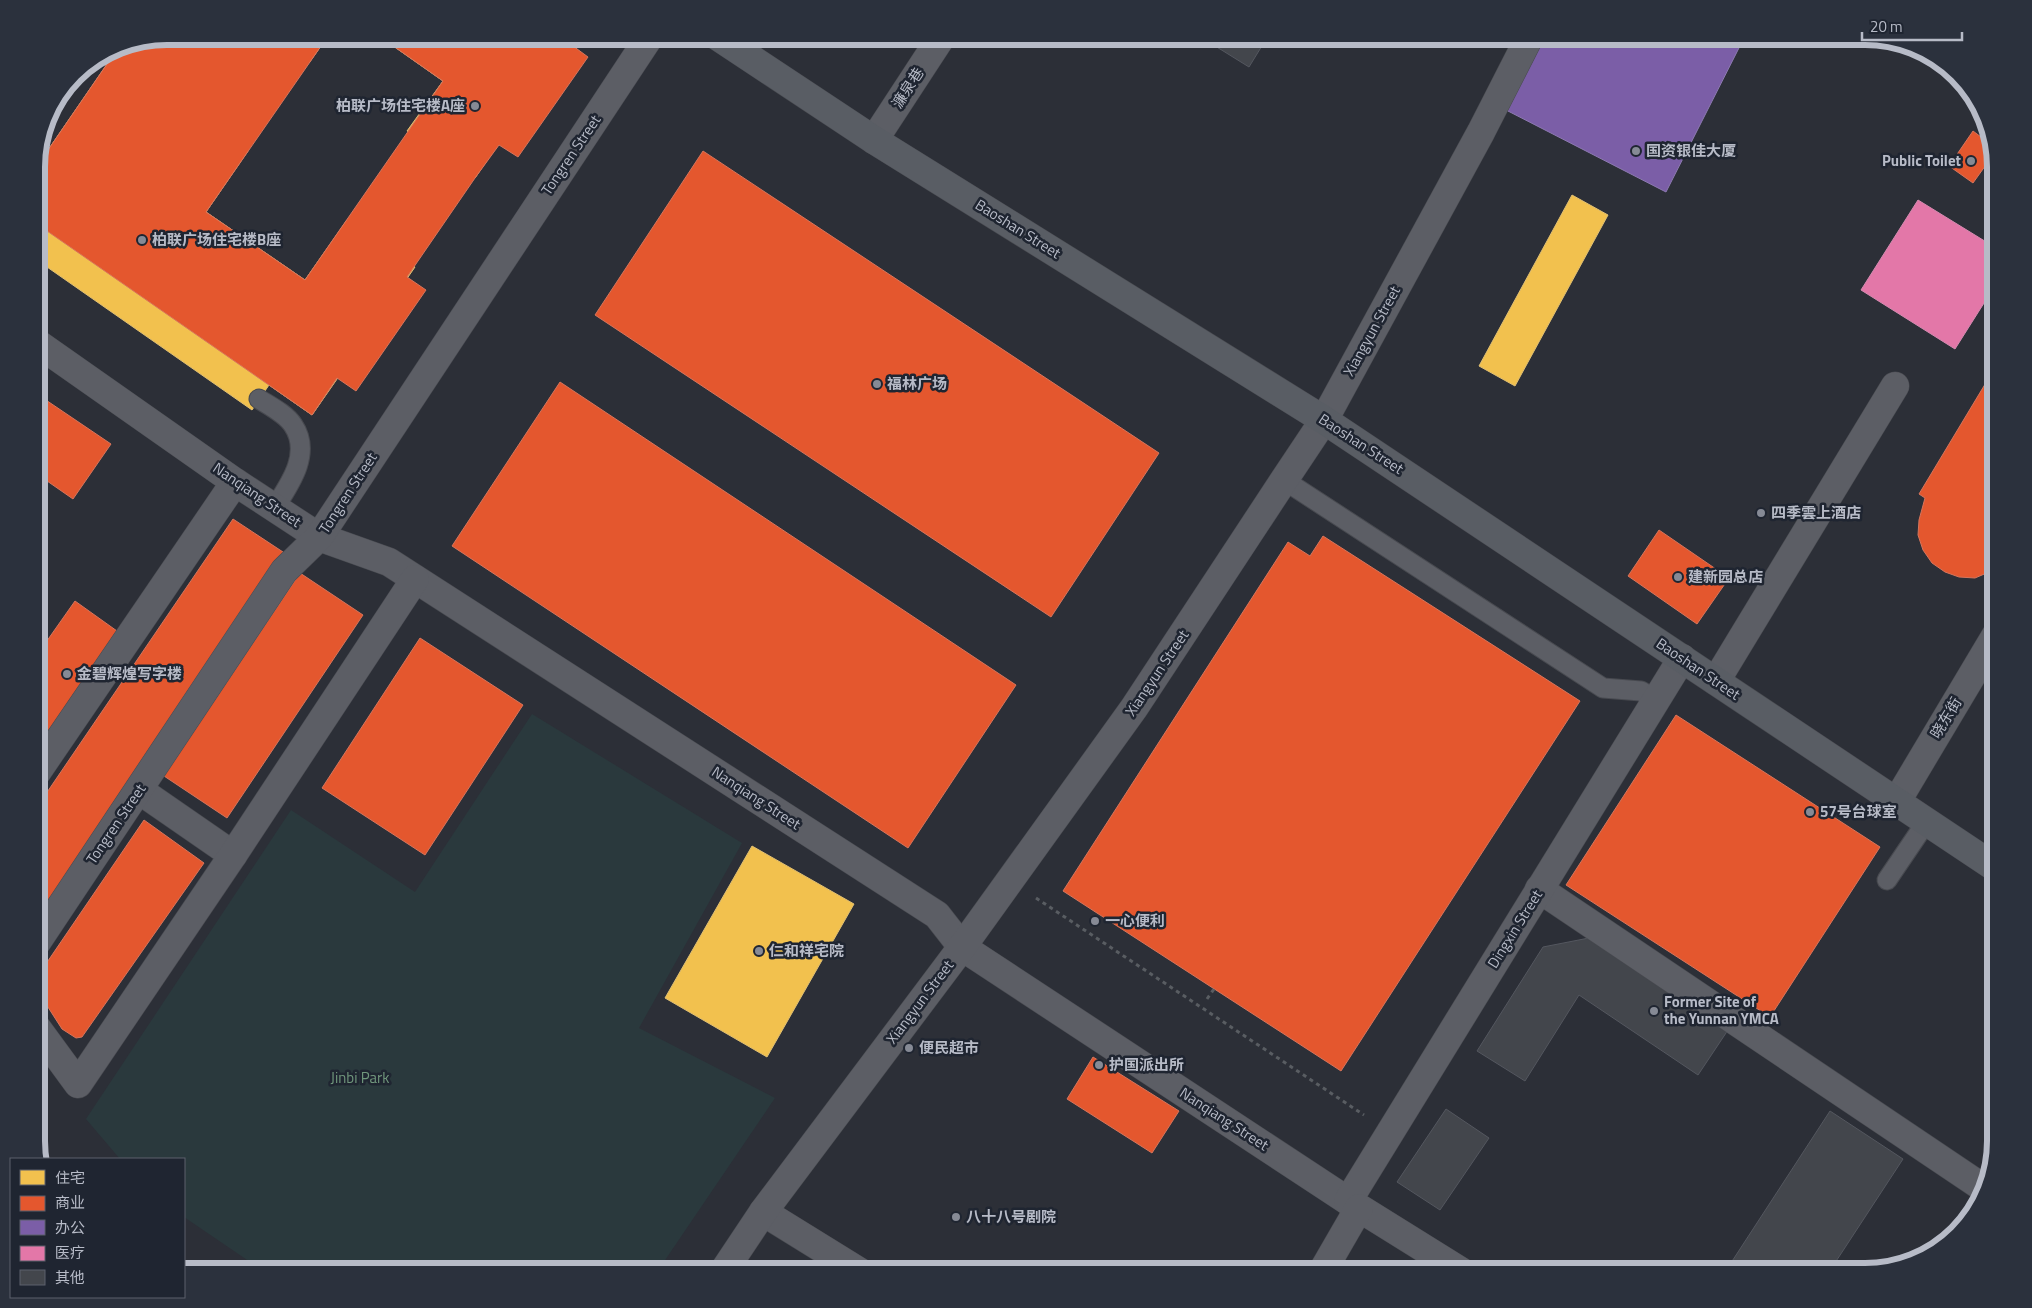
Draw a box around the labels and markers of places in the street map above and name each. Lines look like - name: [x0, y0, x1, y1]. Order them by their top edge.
- place label: 柏联广场住宅楼A座: [336, 94, 465, 117]
- marker: 柏联广场住宅楼A座: [469, 100, 481, 112]
- place label: 国资银佳大厦: [1646, 139, 1736, 162]
- marker: 国资银佳大厦: [1630, 145, 1642, 157]
- place label: Public Toilet: [1882, 149, 1962, 172]
- marker: Public Toilet: [1965, 155, 1977, 167]
- place label: 柏联广场住宅楼B座: [152, 228, 281, 251]
- marker: 柏联广场住宅楼B座: [136, 234, 148, 246]
- place label: 福林广场: [887, 372, 947, 395]
- marker: 福林广场: [871, 378, 883, 390]
- place label: 四季雲上酒店: [1771, 501, 1861, 524]
- marker: 四季雲上酒店: [1755, 507, 1767, 519]
- place label: 建新园总店: [1688, 565, 1763, 588]
- marker: 建新园总店: [1672, 571, 1684, 583]
- place label: 金碧辉煌写字楼: [77, 662, 182, 685]
- marker: 金碧辉煌写字楼: [61, 668, 73, 680]
- place label: 57号台球室: [1820, 800, 1897, 823]
- marker: 57号台球室: [1804, 806, 1816, 818]
- place label: 一心便利: [1105, 909, 1165, 932]
- marker: 一心便利: [1089, 915, 1101, 927]
- place label: 仁和祥宅院: [769, 939, 844, 962]
- marker: 仁和祥宅院: [753, 945, 765, 957]
- place label: Former Site of the Yunnan YMCA: [1664, 990, 1779, 1030]
- marker: Former Site of the Yunnan YMCA: [1648, 1005, 1660, 1017]
- place label: 便民超市: [919, 1036, 979, 1059]
- marker: 便民超市: [903, 1042, 915, 1054]
- place label: 护国派出所: [1109, 1053, 1184, 1076]
- marker: 护国派出所: [1093, 1059, 1105, 1071]
- place label: 八十八号剧院: [966, 1205, 1056, 1228]
- marker: 八十八号剧院: [950, 1211, 962, 1223]

